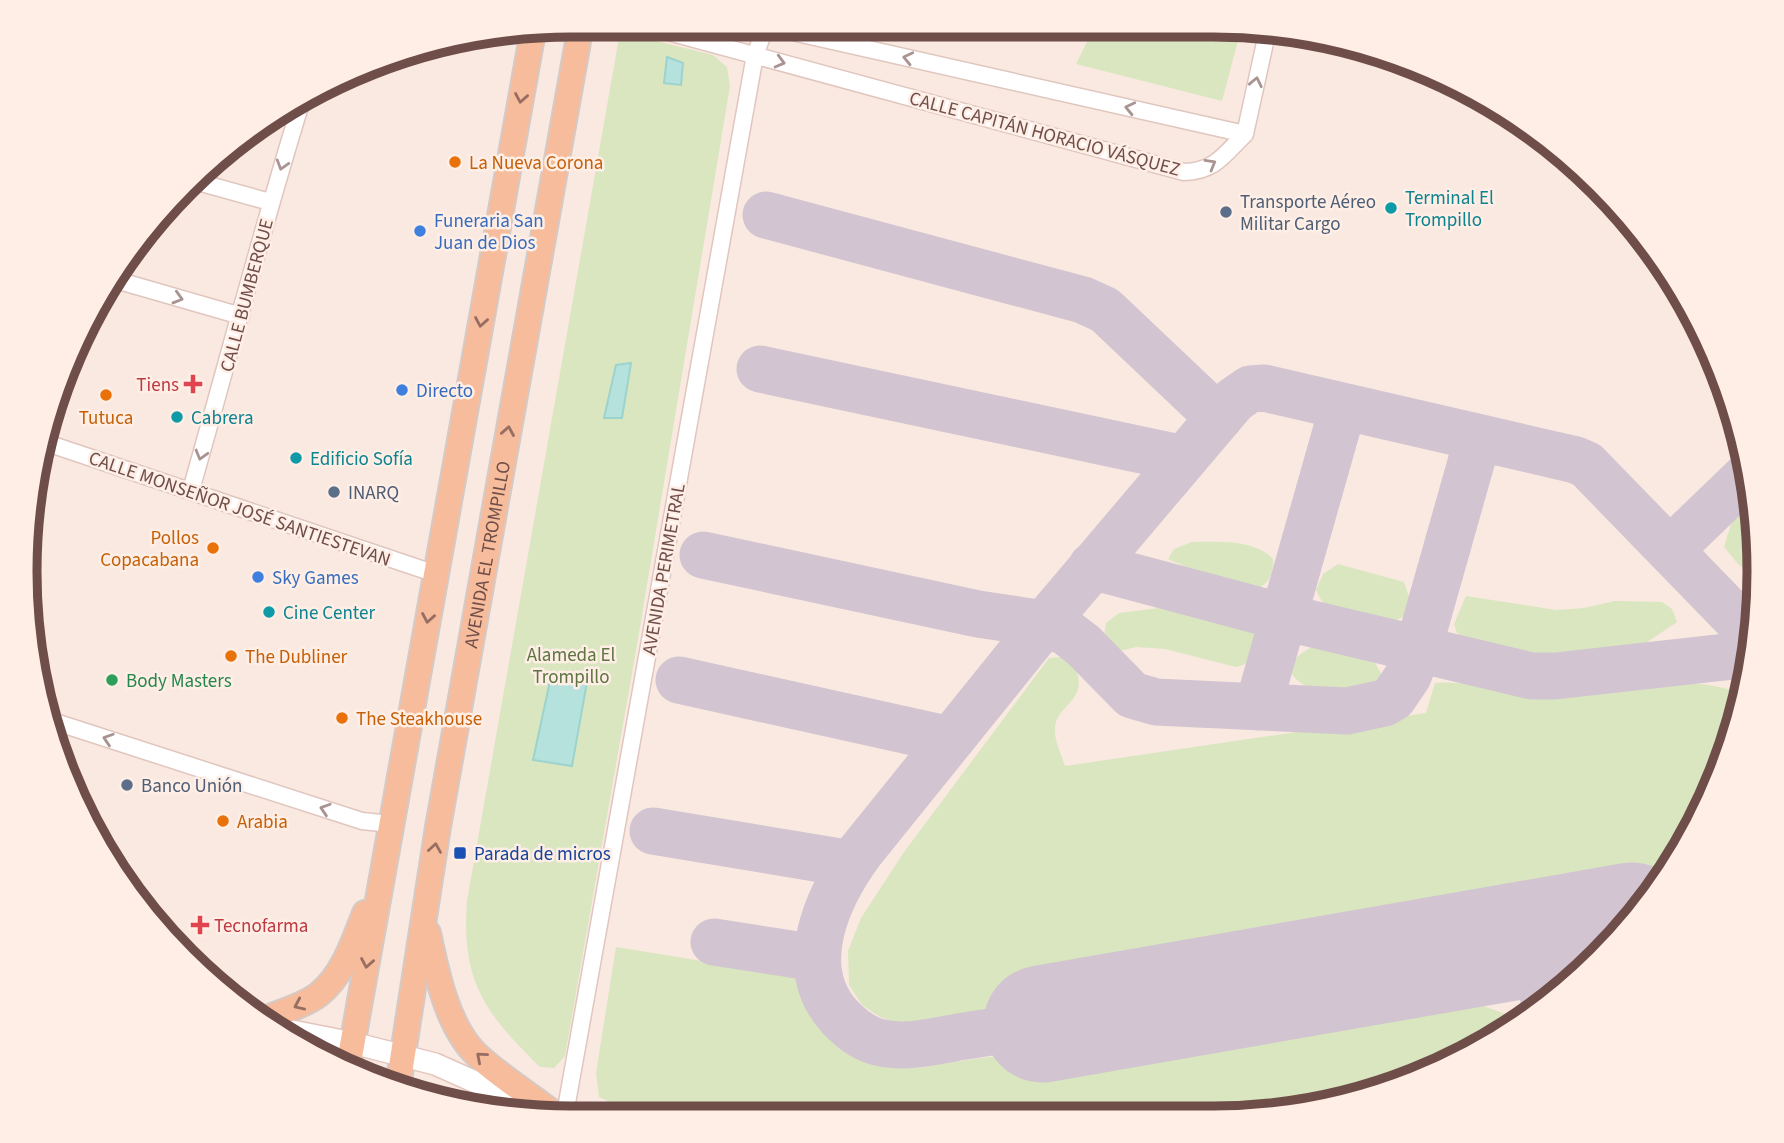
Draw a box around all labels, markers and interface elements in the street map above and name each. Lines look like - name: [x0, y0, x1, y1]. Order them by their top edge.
- one-way arrow: [902, 52, 914, 66]
- one-way arrow: [774, 54, 786, 68]
- one-way arrow: [1248, 76, 1263, 88]
- street label: CALLE CAPITÁN HORACIO VÁSQUEZ: [906, 85, 1183, 184]
- one-way arrow: [514, 92, 529, 104]
- one-way arrow: [1124, 102, 1136, 117]
- place label: La Nueva Corona: [469, 150, 603, 177]
- marker: La Nueva Corona: [447, 154, 463, 170]
- one-way arrow: [275, 159, 290, 171]
- one-way arrow: [1204, 159, 1217, 172]
- place label: Terminal El Trompillo: [1405, 185, 1494, 234]
- place label: Transporte Aéreo Militar Cargo: [1240, 189, 1376, 238]
- marker: Terminal El Trompillo: [1383, 200, 1399, 216]
- marker: Transporte Aéreo Militar Cargo: [1218, 204, 1234, 220]
- place label: Funeraria San Juan de Dios: [434, 208, 544, 257]
- street label: CALLE BUMBERQUE: [214, 216, 281, 375]
- marker: Funeraria San Juan de Dios: [412, 223, 428, 239]
- one-way arrow: [172, 289, 184, 304]
- one-way arrow: [474, 316, 489, 328]
- place label: Tiens: [136, 372, 179, 399]
- marker: Tiens: [185, 376, 201, 392]
- place label: Directo: [416, 378, 473, 405]
- marker: Directo: [394, 382, 410, 398]
- marker: Tutuca: [98, 387, 114, 403]
- place label: Tutuca: [79, 405, 133, 432]
- place label: Cabrera: [191, 405, 253, 432]
- marker: Cabrera: [169, 409, 185, 425]
- one-way arrow: [499, 425, 514, 437]
- street label: CALLE MONSEÑOR JOSÉ SANTIESTEVAN: [85, 445, 394, 574]
- place label: Edificio Sofía: [310, 446, 413, 473]
- one-way arrow: [195, 449, 209, 461]
- marker: Edificio Sofía: [288, 450, 304, 466]
- street label: AVENIDA EL TROMPILLO: [458, 459, 518, 650]
- place label: INARQ: [348, 480, 399, 507]
- street label: AVENIDA PERIMETRAL: [636, 481, 693, 657]
- marker: INARQ: [326, 484, 342, 500]
- place label: Pollos Copacabana: [100, 525, 199, 574]
- marker: Pollos Copacabana: [205, 540, 221, 556]
- place label: Sky Games: [272, 565, 359, 592]
- marker: Sky Games: [250, 569, 266, 585]
- place label: Cine Center: [283, 600, 375, 627]
- marker: Cine Center: [261, 604, 277, 620]
- one-way arrow: [421, 612, 436, 624]
- park label: Alameda El Trompillo: [527, 642, 615, 691]
- place label: The Dubliner: [245, 644, 348, 671]
- marker: The Dubliner: [223, 648, 239, 664]
- place label: Body Masters: [126, 668, 232, 695]
- marker: Body Masters: [104, 672, 120, 688]
- place label: The Steakhouse: [356, 706, 482, 733]
- marker: The Steakhouse: [334, 710, 350, 726]
- one-way arrow: [103, 733, 115, 747]
- place label: Banco Unión: [141, 773, 243, 800]
- marker: Banco Unión: [119, 777, 135, 793]
- one-way arrow: [319, 803, 331, 817]
- place label: Arabia: [237, 809, 288, 836]
- marker: Arabia: [215, 813, 231, 829]
- place label: Parada de micros: [474, 841, 611, 868]
- one-way arrow: [427, 842, 442, 854]
- marker: Parada de micros: [452, 845, 468, 861]
- place label: Tecnofarma: [214, 913, 308, 940]
- marker: Tecnofarma: [192, 917, 208, 933]
- one-way arrow: [360, 957, 375, 969]
- one-way arrow: [294, 997, 306, 1011]
- one-way arrow: [477, 1053, 490, 1065]

